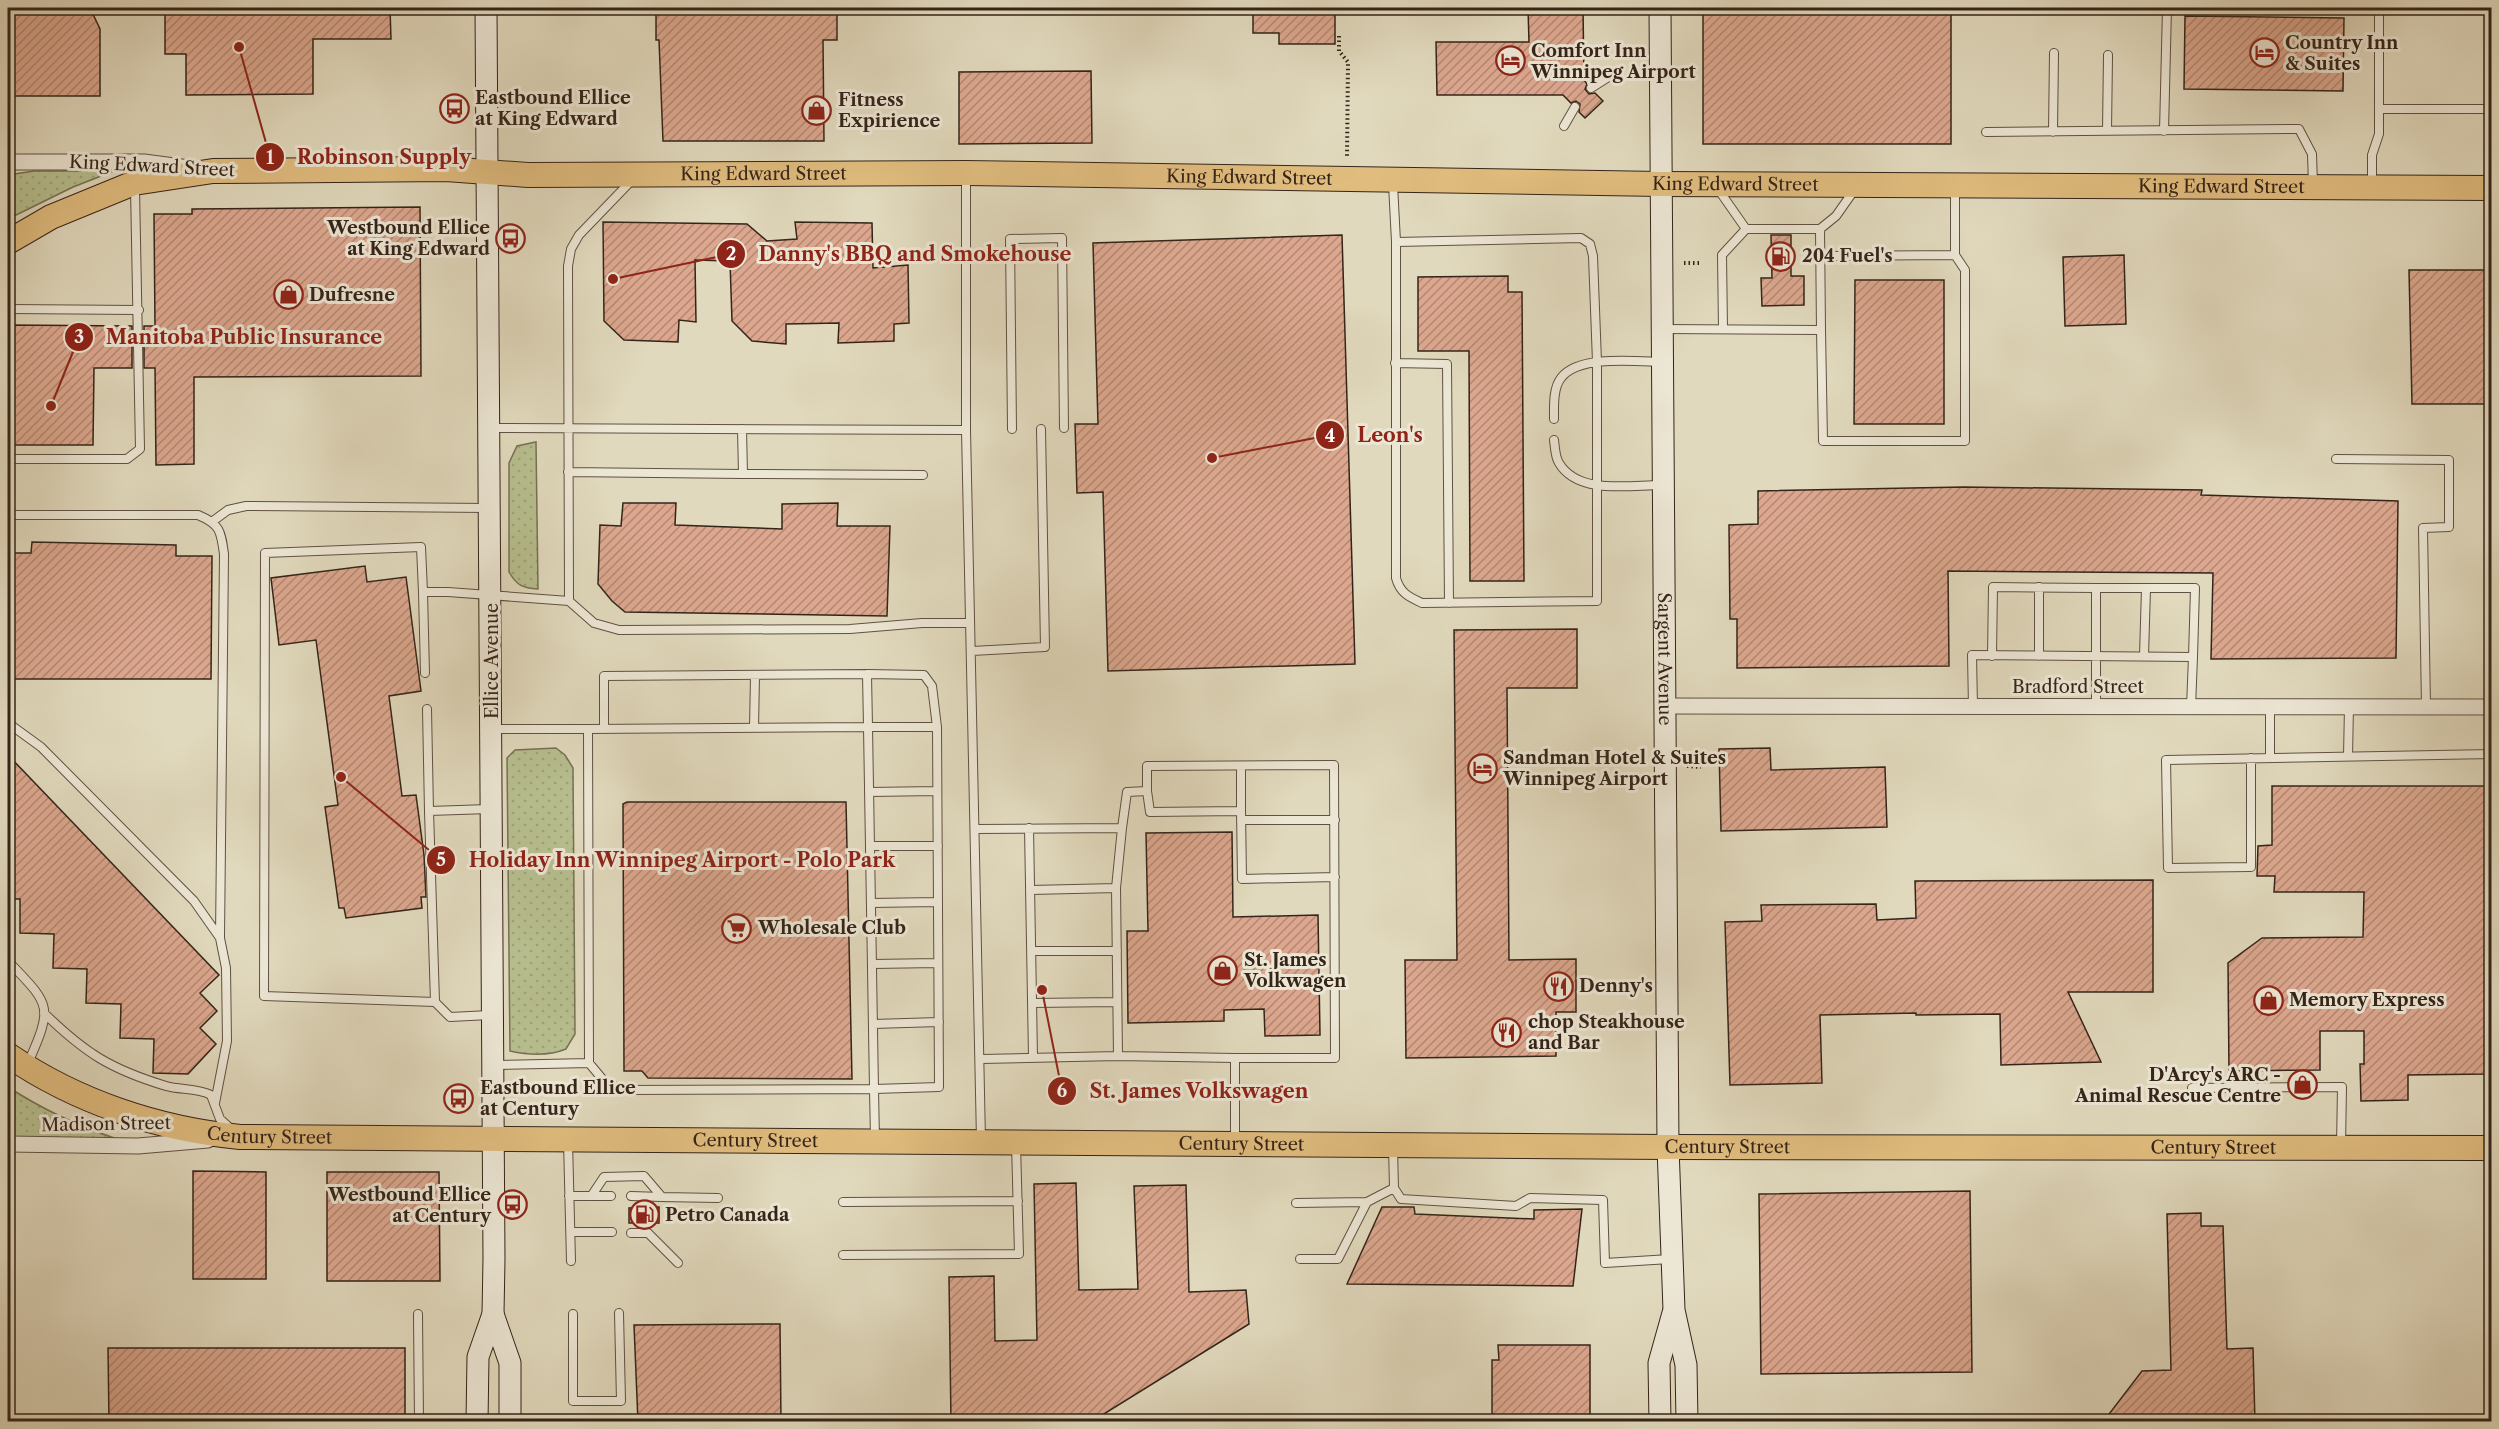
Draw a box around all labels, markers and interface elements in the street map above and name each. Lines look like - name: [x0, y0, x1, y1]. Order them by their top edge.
- place label: Country Inn & Suites: [2285, 32, 2399, 75]
- hotel icon: Country Inn & Suites: [2248, 37, 2280, 69]
- place label: Comfort Inn Winnipeg Airport: [1530, 40, 1696, 83]
- hotel icon: Comfort Inn Winnipeg Airport: [1494, 45, 1526, 77]
- place label: Eastbound Ellice at King Edward: [475, 87, 631, 130]
- place label: Fitness Expirience: [838, 89, 940, 132]
- bus stop icon: Eastbound Ellice at King Edward: [438, 92, 470, 124]
- shop icon: Fitness Expirience: [801, 94, 833, 126]
- callout: Robinson Supply: [255, 138, 484, 176]
- text: Robinson Supply: [297, 145, 472, 169]
- text: 1: [266, 147, 274, 169]
- street label: King Edward Street: [68, 151, 236, 181]
- street label: King Edward Street: [680, 163, 847, 185]
- street label: King Edward Street: [1166, 165, 1333, 190]
- street label: King Edward Street: [1652, 173, 1819, 196]
- street label: King Edward Street: [2138, 175, 2305, 198]
- place label: Westbound Ellice at King Edward: [326, 217, 490, 260]
- bus stop icon: Westbound Ellice at King Edward: [495, 222, 527, 254]
- callout: Danny's BBQ and Smokehouse: [716, 235, 1083, 273]
- fuel station icon: 204 Fuel's: [1765, 240, 1797, 272]
- text: Danny's BBQ and Smokehouse: [759, 242, 1072, 266]
- text: 2: [726, 243, 736, 265]
- place label: 204 Fuel's: [1802, 245, 1893, 267]
- shop icon: Dufresne: [272, 279, 304, 311]
- place label: Dufresne: [309, 284, 395, 306]
- callout: Manitoba Public Insurance: [64, 318, 394, 356]
- text: Manitoba Public Insurance: [106, 325, 382, 349]
- text: 3: [74, 326, 84, 348]
- callout: Leon's: [1315, 416, 1434, 454]
- text: Leon's: [1357, 423, 1423, 447]
- text: 4: [1325, 425, 1335, 447]
- street label: Sargent Avenue: [1653, 592, 1676, 726]
- street label: Ellice Avenue: [481, 603, 503, 719]
- street label: Bradford Street: [2012, 676, 2145, 698]
- place label: Sandman Hotel & Suites Winnipeg Airport: [1502, 747, 1726, 790]
- hotel icon: Sandman Hotel & Suites Winnipeg Airport: [1466, 752, 1498, 784]
- callout: Holiday Inn Winnipeg Airport - Polo Park: [426, 841, 908, 879]
- text: Holiday Inn Winnipeg Airport - Polo Park: [469, 848, 896, 872]
- text: 5: [436, 849, 446, 871]
- supermarket icon: Wholesale Club: [721, 912, 753, 944]
- place label: Wholesale Club: [757, 917, 906, 939]
- place label: St. James Volkwagen: [1243, 949, 1347, 992]
- shop icon: St. James Volkwagen: [1207, 954, 1239, 986]
- restaurant icon: Denny's: [1542, 970, 1574, 1002]
- place label: Denny's: [1579, 975, 1653, 997]
- shop icon: Memory Express: [2252, 984, 2284, 1016]
- place label: Memory Express: [2289, 989, 2445, 1011]
- place label: chop Steakhouse and Bar: [1528, 1011, 1685, 1054]
- restaurant icon: chop Steakhouse and Bar: [1491, 1016, 1523, 1048]
- place label: D'Arcy's ARC - Animal Rescue Centre: [2074, 1064, 2281, 1107]
- shop icon: D'Arcy's ARC - Animal Rescue Centre: [2286, 1069, 2318, 1101]
- callout: St. James Volkswagen: [1047, 1072, 1321, 1110]
- place label: Eastbound Ellice at Century: [480, 1077, 636, 1120]
- text: St. James Volkswagen: [1090, 1079, 1309, 1103]
- text: 6: [1057, 1080, 1068, 1102]
- bus stop icon: Eastbound Ellice at Century: [443, 1082, 475, 1114]
- street label: Madison Street: [41, 1112, 172, 1136]
- street label: Century Street: [205, 1122, 333, 1149]
- street label: Century Street: [692, 1129, 819, 1152]
- street label: Century Street: [1178, 1133, 1305, 1155]
- street label: Century Street: [1665, 1136, 1791, 1158]
- street label: Century Street: [2151, 1137, 2277, 1159]
- place label: Westbound Ellice at Century: [327, 1184, 492, 1227]
- bus stop icon: Westbound Ellice at Century: [496, 1189, 528, 1221]
- fuel station icon: Petro Canada: [628, 1199, 660, 1231]
- place label: Petro Canada: [665, 1204, 790, 1226]

